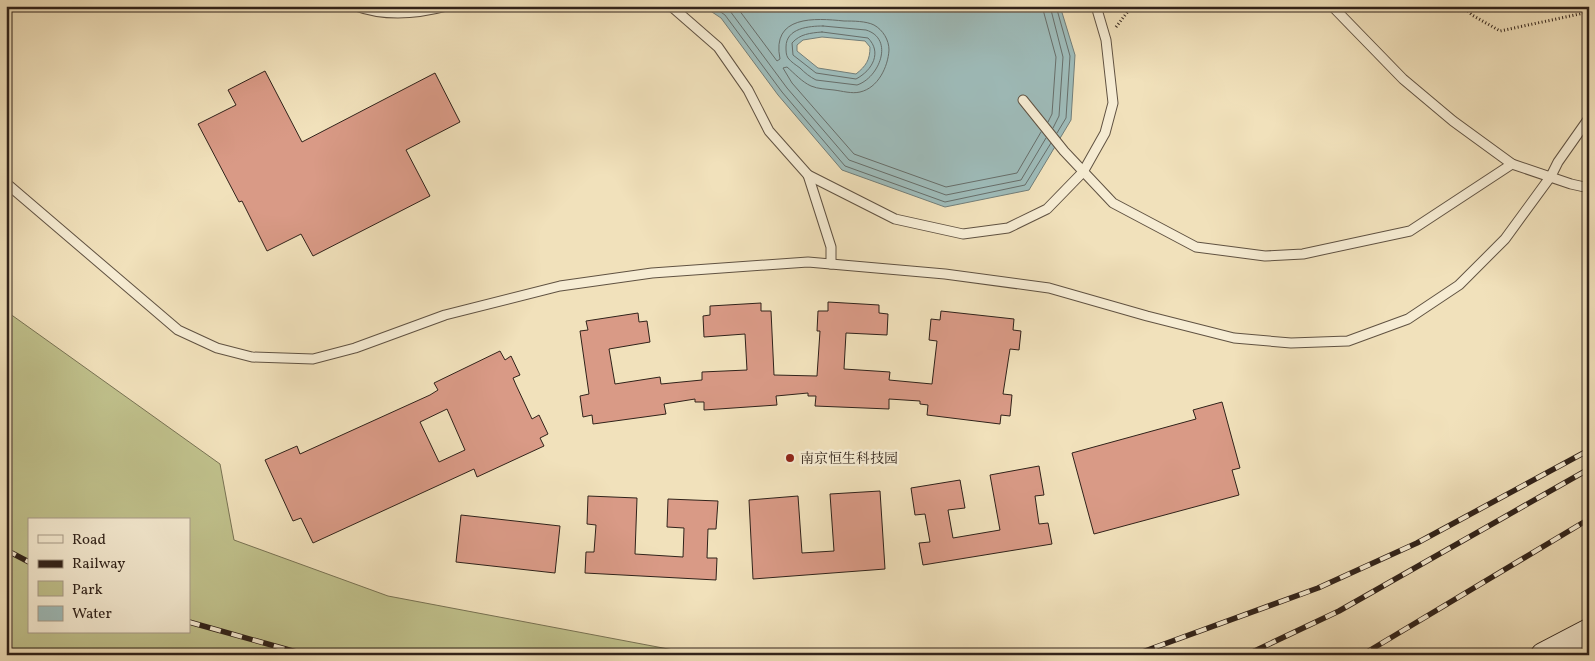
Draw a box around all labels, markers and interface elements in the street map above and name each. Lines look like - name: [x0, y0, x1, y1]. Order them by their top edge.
- place label: 南京恒生科技园: [800, 450, 898, 469]
- marker: 南京恒生科技园: [784, 452, 796, 464]
- legend: [28, 518, 190, 634]
- text: Road: [72, 530, 106, 551]
- text: Railway: [72, 554, 125, 575]
- text: Park: [72, 580, 103, 601]
- text: Water: [72, 604, 112, 625]

